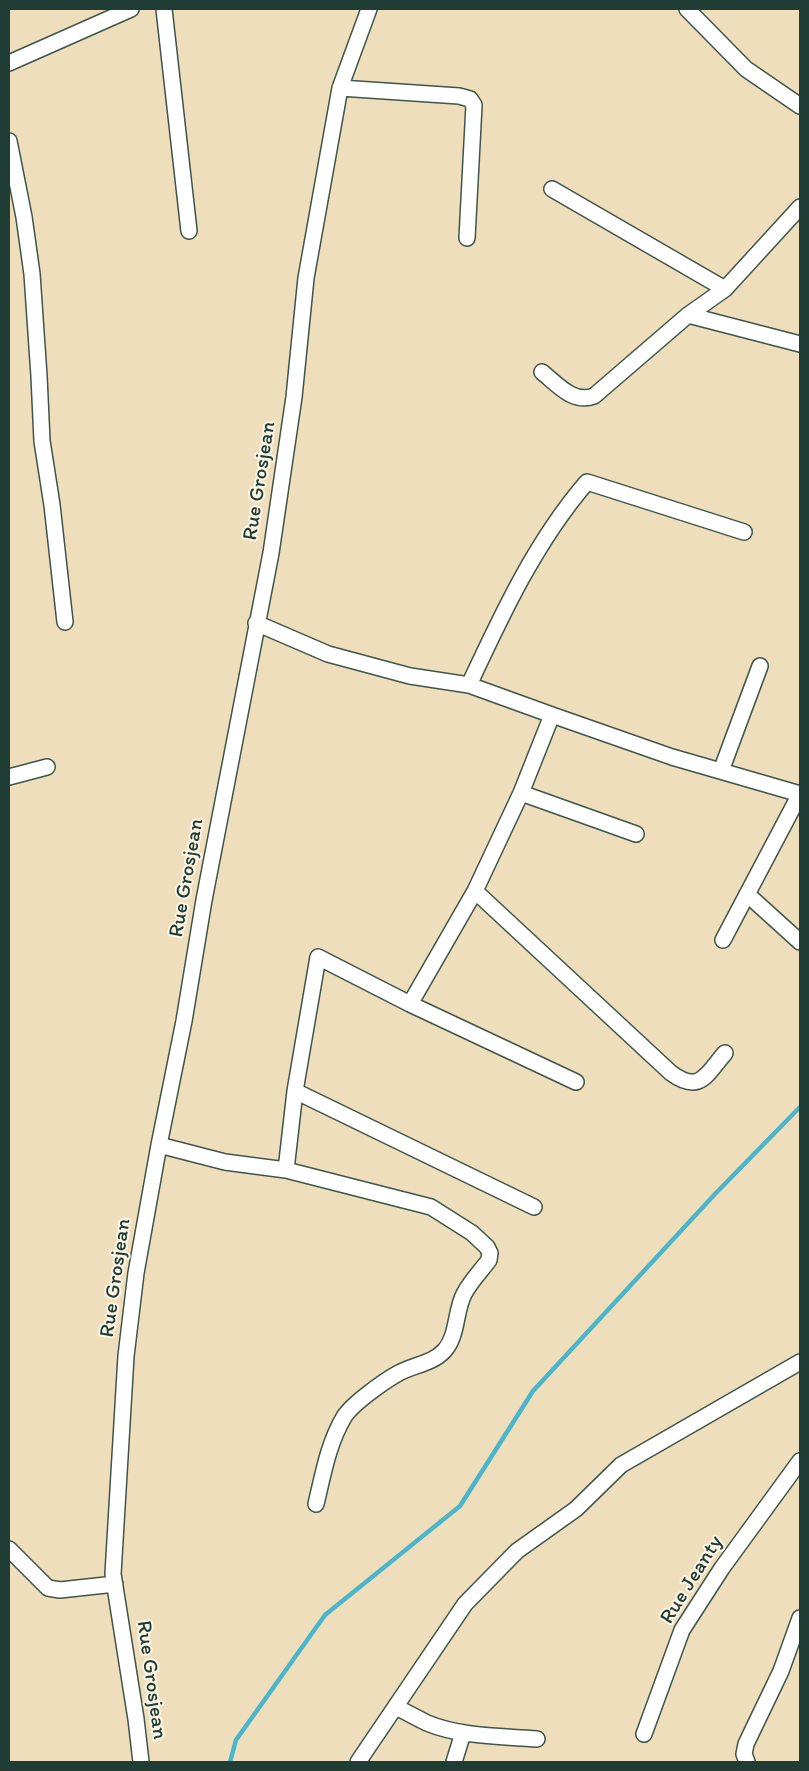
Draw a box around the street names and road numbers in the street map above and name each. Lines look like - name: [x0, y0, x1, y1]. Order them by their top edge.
- street label: Rue Grosjean: [238, 420, 282, 542]
- street label: Rue Grosjean: [164, 817, 210, 939]
- street label: Rue Grosjean: [95, 1217, 137, 1339]
- street label: Rue Jeanty: [655, 1531, 729, 1629]
- street label: Rue Grosjean: [130, 1619, 172, 1741]

